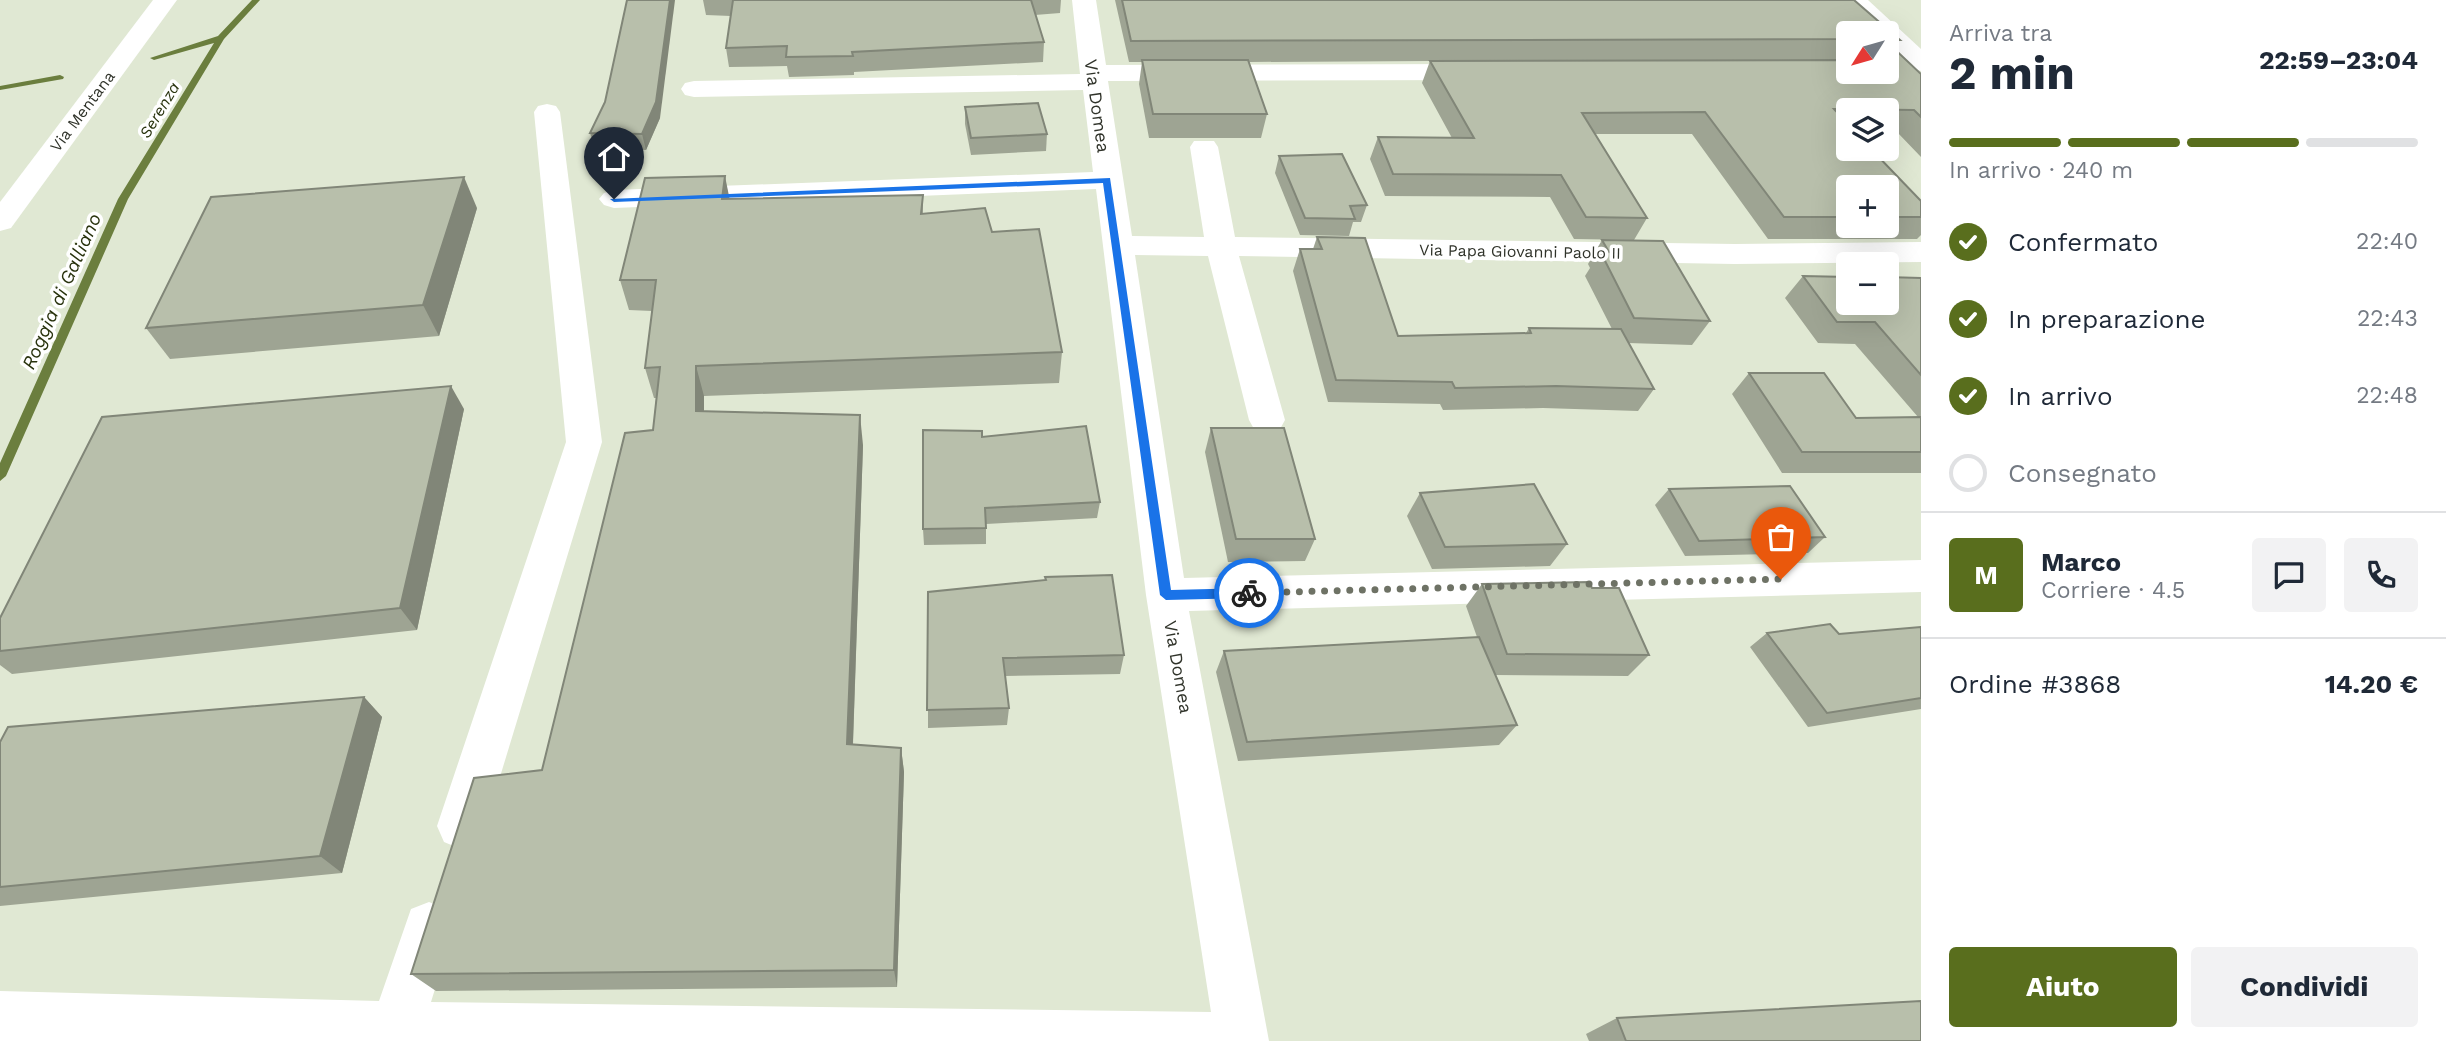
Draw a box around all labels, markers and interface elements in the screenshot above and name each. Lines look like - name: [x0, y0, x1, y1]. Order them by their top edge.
- text: Arriva tra: [1949, 20, 2052, 47]
- north arrow: [1836, 21, 1899, 84]
- map controls: [1836, 21, 1899, 315]
- text: 22:59–23:04: [2259, 45, 2418, 75]
- text: 2 min: [1949, 46, 2075, 100]
- street label: Via Domea: [1081, 58, 1114, 154]
- street label: Via Mentana: [46, 67, 119, 155]
- water label: Serenza: [135, 79, 184, 142]
- button: layers: [1836, 98, 1899, 161]
- pin: [584, 127, 644, 199]
- icon: home: [595, 138, 633, 176]
- text: In arrivo · 240 m: [1949, 157, 2133, 184]
- button: +: [1836, 175, 1899, 238]
- water label: Roggia di Galliano: [17, 210, 106, 373]
- icon: check: [1949, 223, 1987, 261]
- text: Confermato: [2008, 227, 2158, 257]
- text: 22:40: [2356, 228, 2418, 255]
- street label: Via Papa Giovanni Paolo II: [1419, 240, 1621, 263]
- button: −: [1836, 252, 1899, 315]
- icon: check: [1949, 300, 1987, 338]
- text: In preparazione: [2008, 304, 2206, 334]
- text: 22:43: [2357, 305, 2418, 332]
- icon: check: [1949, 377, 1987, 415]
- text: In arrivo: [2008, 381, 2113, 411]
- text: 22:48: [2356, 382, 2418, 409]
- text: Consegnato: [2008, 458, 2157, 488]
- pin: [1751, 507, 1811, 579]
- icon: bag: [1762, 518, 1800, 556]
- button: chat: [2252, 538, 2326, 612]
- button: phone: [2344, 538, 2418, 612]
- text: Marco: [2041, 547, 2121, 577]
- courier: [1214, 558, 1284, 628]
- text: M: [1974, 560, 1998, 590]
- icon: bike: [1230, 574, 1268, 612]
- text: Corriere · 4.5: [2041, 577, 2185, 604]
- street label: Via Domea: [1160, 619, 1197, 715]
- text: Ordine #3868: [1949, 669, 2121, 699]
- text: 14.20 €: [2325, 669, 2418, 699]
- button: Aiuto: [1949, 947, 2177, 1027]
- button: Condividi: [2191, 947, 2418, 1027]

